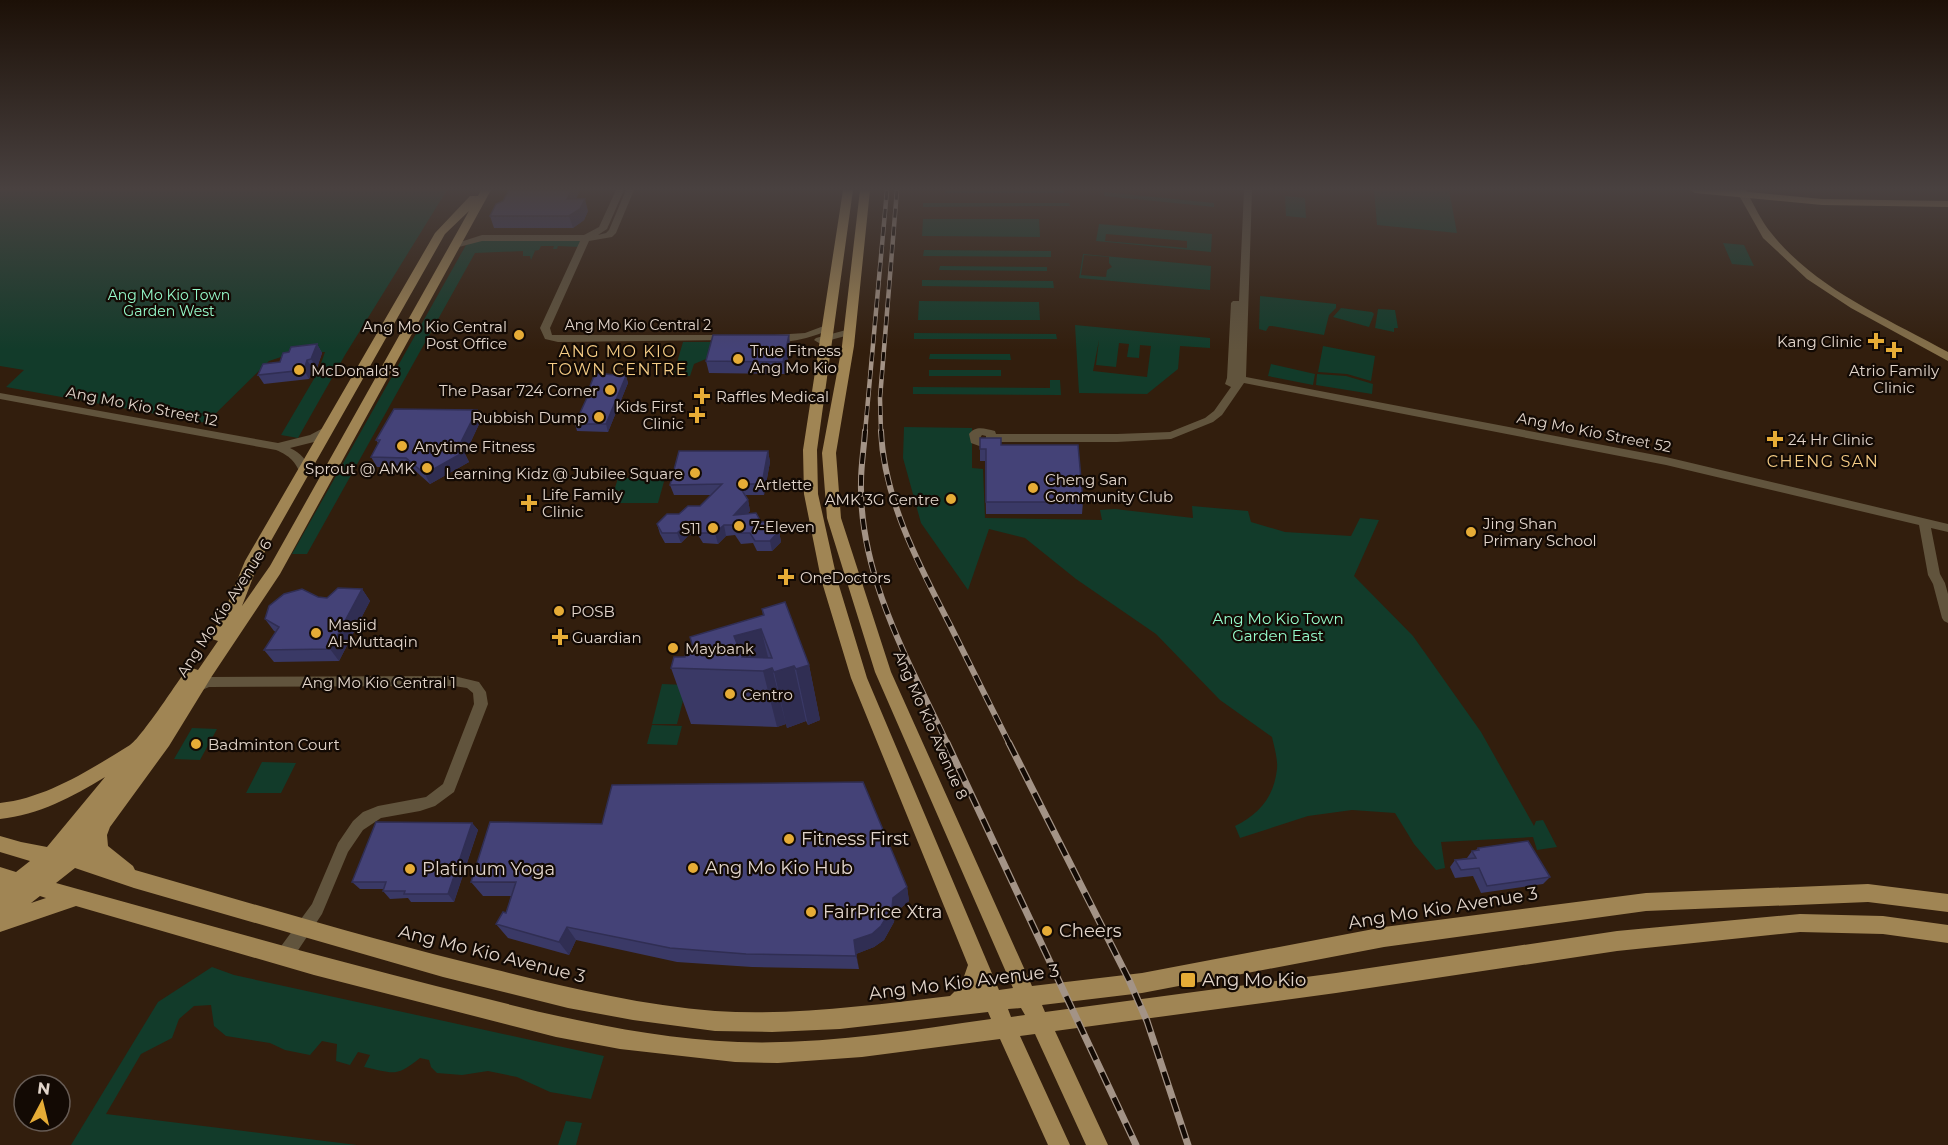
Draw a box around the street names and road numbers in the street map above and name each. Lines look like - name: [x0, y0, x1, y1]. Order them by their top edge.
- street label: Ang Mo Kio Central 2: [565, 316, 711, 334]
- street label: Ang Mo Kio Street 12: [65, 382, 219, 430]
- street label: Ang Mo Kio Street 52: [1515, 408, 1673, 456]
- street label: Ang Mo Kio Avenue 6: [172, 536, 276, 680]
- street label: Ang Mo Kio Avenue 8: [890, 648, 972, 802]
- street label: Ang Mo Kio Central 1: [302, 673, 456, 692]
- street label: Ang Mo Kio Avenue 3: [1347, 882, 1539, 934]
- street label: Ang Mo Kio Avenue 3: [396, 920, 588, 988]
- street label: Ang Mo Kio Avenue 3: [867, 959, 1061, 1005]

